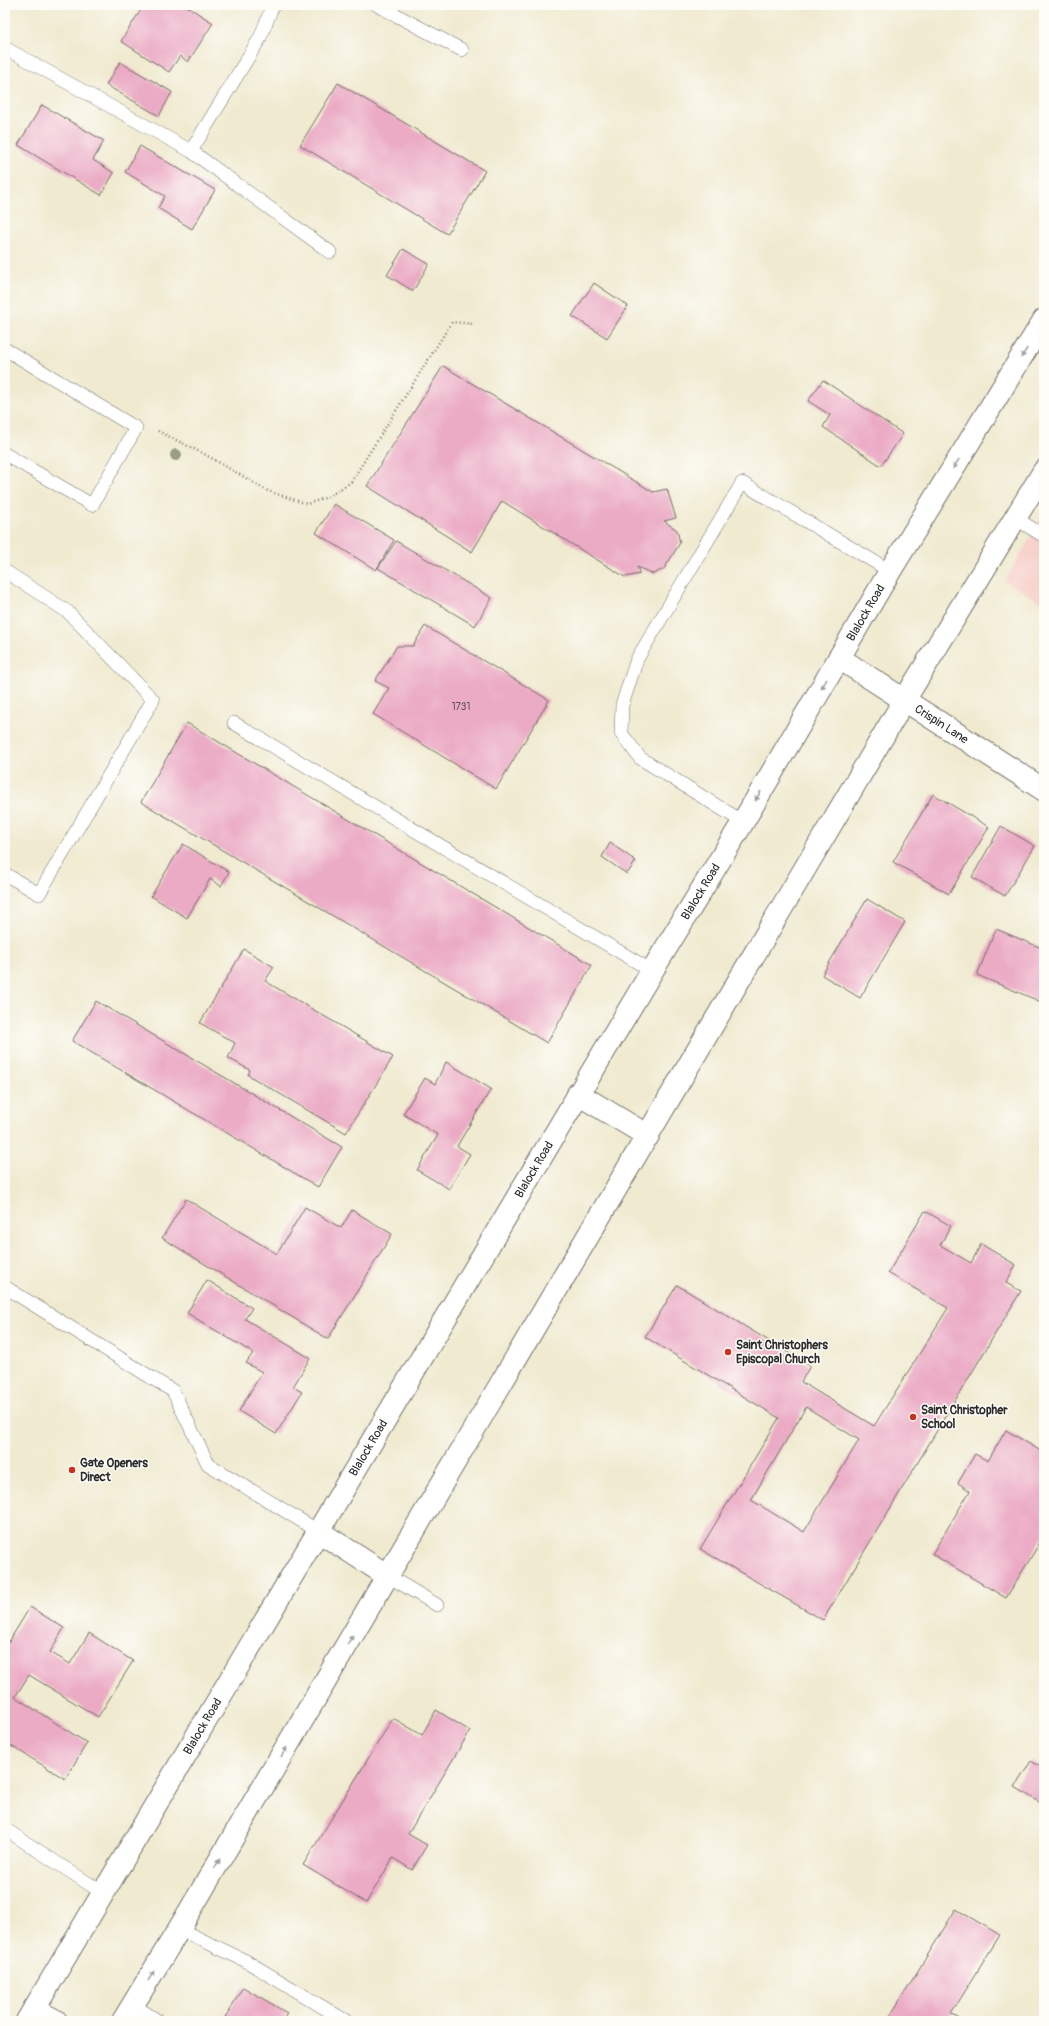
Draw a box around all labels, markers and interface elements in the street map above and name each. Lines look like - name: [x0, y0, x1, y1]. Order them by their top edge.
- one-way arrow: [1020, 347, 1027, 359]
- one-way arrow: [952, 458, 959, 470]
- street label: Blalock Road: [843, 582, 888, 644]
- one-way arrow: [821, 678, 828, 690]
- house number: 1731: [452, 701, 470, 713]
- street label: Crispin Lane: [912, 701, 971, 747]
- one-way arrow: [755, 790, 762, 802]
- street label: Blalock Road: [678, 861, 723, 922]
- street label: Blalock Road: [511, 1138, 557, 1200]
- place label: Saint Christophers Episcopal Church: [736, 1338, 828, 1367]
- marker: Saint Christophers Episcopal Church: [723, 1347, 733, 1357]
- place label: Saint Christopher School: [921, 1403, 1008, 1432]
- marker: Saint Christopher School: [908, 1412, 918, 1422]
- street label: Blalock Road: [346, 1417, 391, 1479]
- place label: Gate Openers Direct: [80, 1456, 148, 1485]
- marker: Gate Openers Direct: [67, 1465, 77, 1475]
- one-way arrow: [346, 1634, 353, 1646]
- street label: Blalock Road: [180, 1695, 225, 1757]
- one-way arrow: [280, 1746, 287, 1758]
- one-way arrow: [214, 1858, 221, 1870]
- one-way arrow: [147, 1970, 154, 1982]

